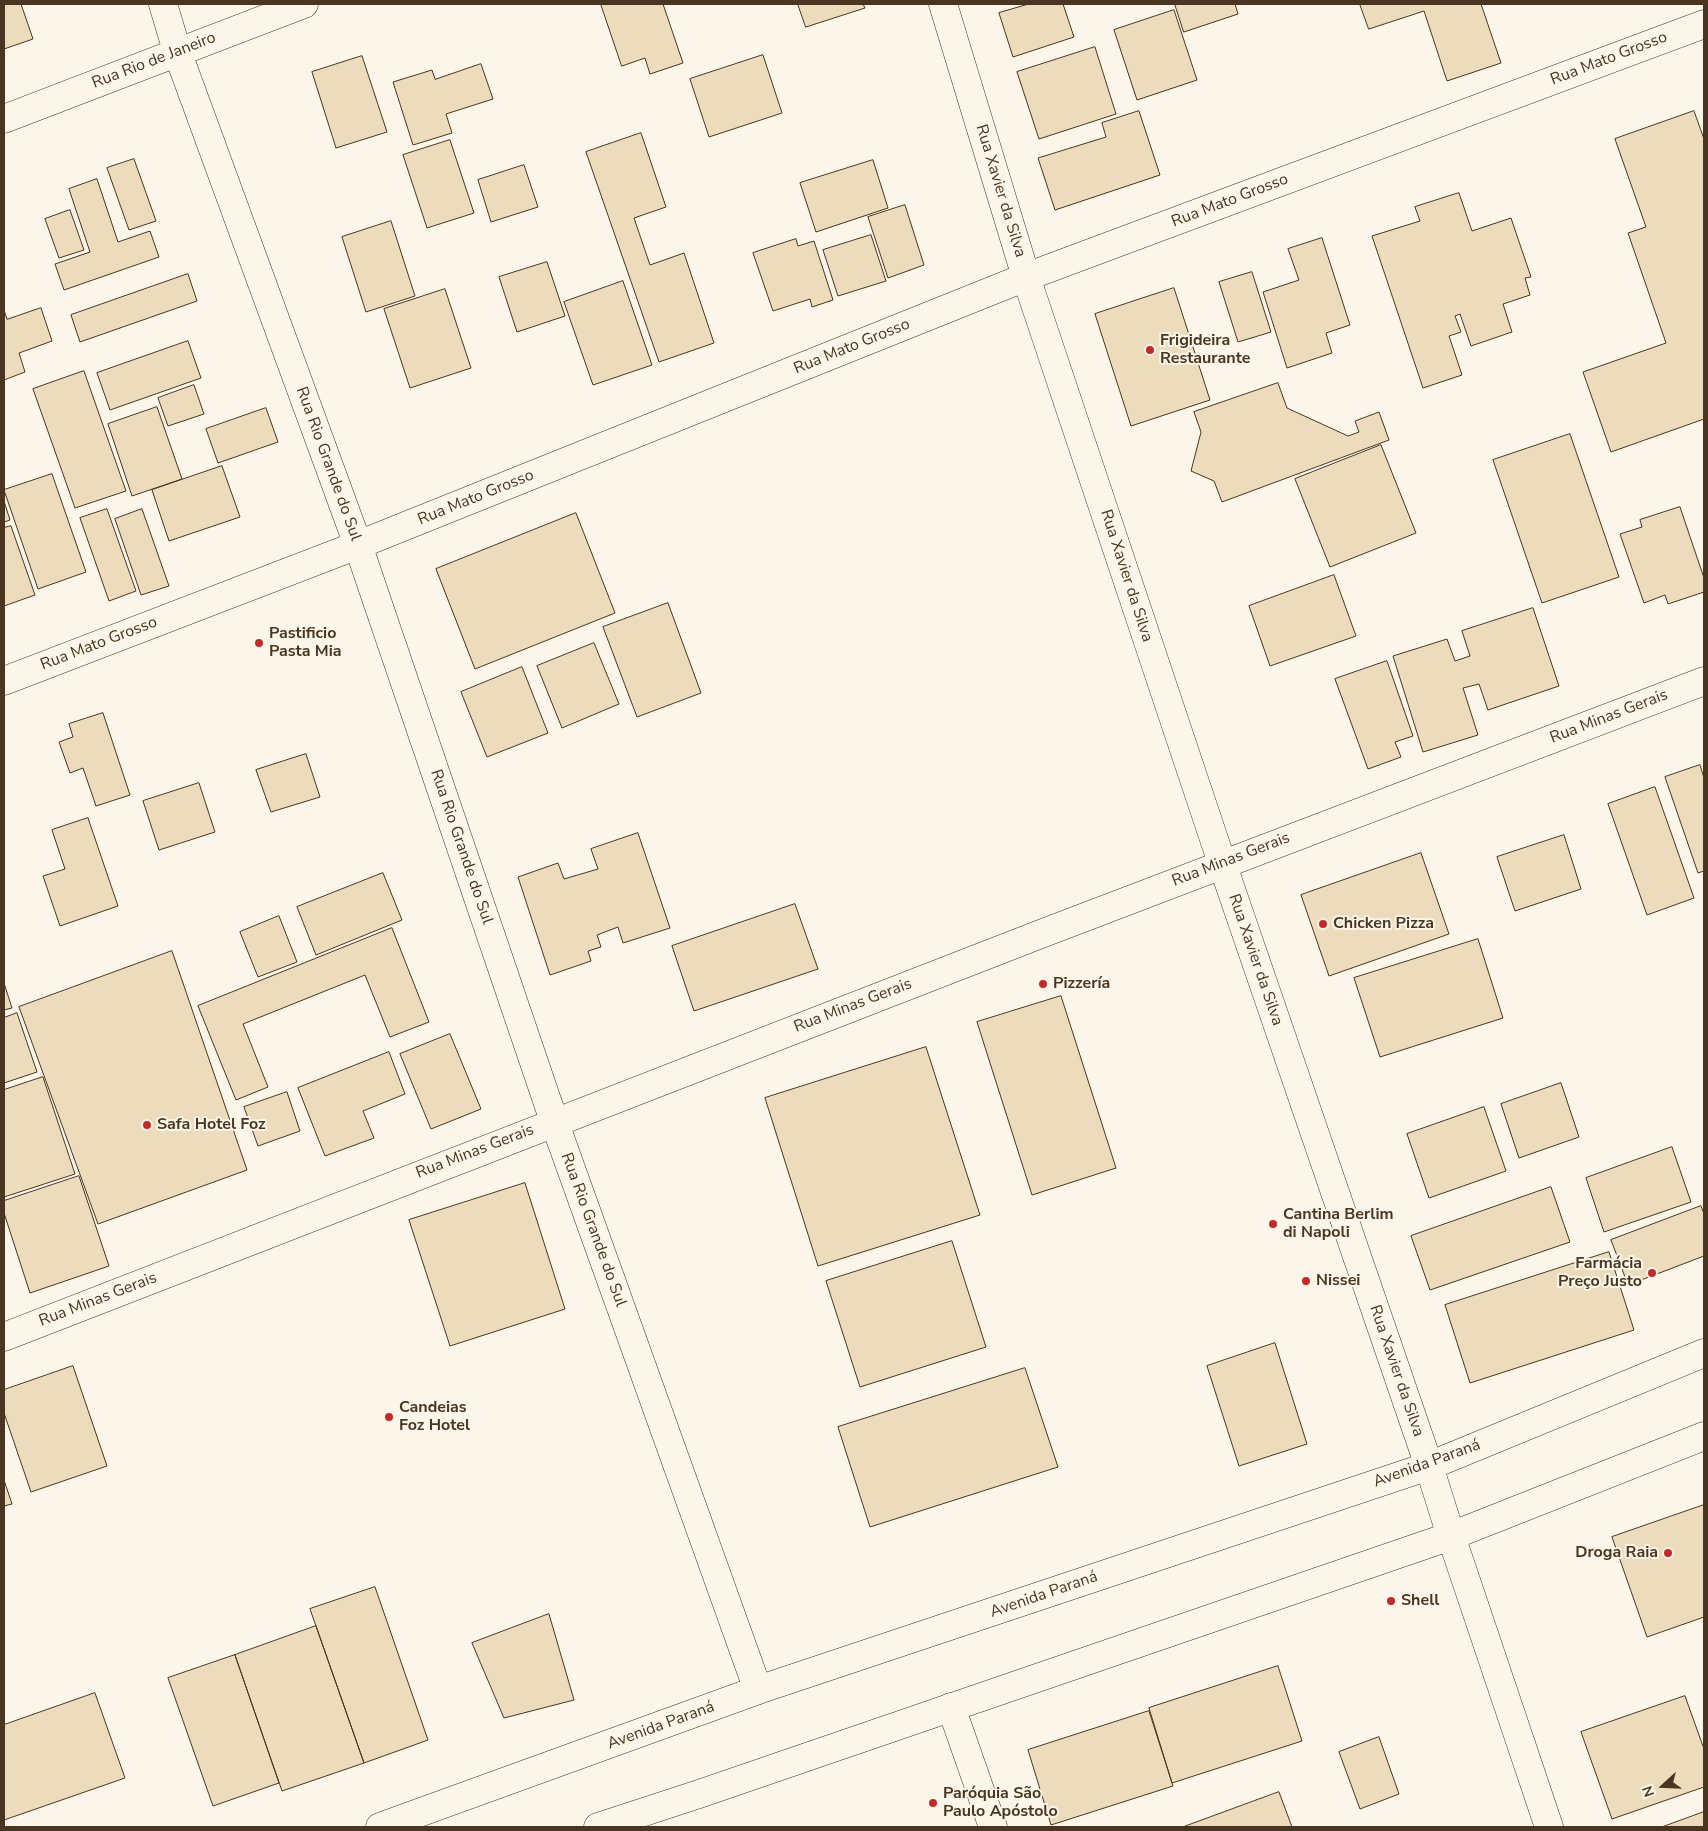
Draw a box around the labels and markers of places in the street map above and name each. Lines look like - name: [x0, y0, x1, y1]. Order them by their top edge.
- place label: Frigideira Restaurante: [1160, 331, 1250, 369]
- marker: Frigideira Restaurante: [1144, 344, 1156, 356]
- place label: Pastificio Pasta Mia: [269, 624, 341, 662]
- marker: Pastificio Pasta Mia: [253, 637, 265, 649]
- place label: Chicken Pizza: [1333, 914, 1434, 934]
- marker: Chicken Pizza: [1317, 918, 1329, 930]
- place label: Pizzería: [1053, 974, 1110, 994]
- marker: Pizzería: [1037, 978, 1049, 990]
- place label: Safa Hotel Foz: [157, 1115, 266, 1135]
- marker: Safa Hotel Foz: [141, 1119, 153, 1131]
- place label: Cantina Berlim di Napoli: [1283, 1205, 1394, 1243]
- marker: Cantina Berlim di Napoli: [1267, 1218, 1279, 1230]
- place label: Farmácia Preço Justo: [1558, 1254, 1642, 1292]
- marker: Farmácia Preço Justo: [1646, 1267, 1658, 1279]
- place label: Nissei: [1316, 1271, 1360, 1291]
- marker: Nissei: [1300, 1275, 1312, 1287]
- place label: Candeias Foz Hotel: [399, 1398, 470, 1436]
- marker: Candeias Foz Hotel: [383, 1411, 395, 1423]
- place label: Droga Raia: [1575, 1543, 1658, 1563]
- marker: Droga Raia: [1662, 1547, 1674, 1559]
- place label: Shell: [1401, 1591, 1439, 1611]
- marker: Shell: [1385, 1595, 1397, 1607]
- place label: Paróquia São Paulo Apóstolo: [943, 1784, 1058, 1822]
- marker: Paróquia São Paulo Apóstolo: [927, 1797, 939, 1809]

